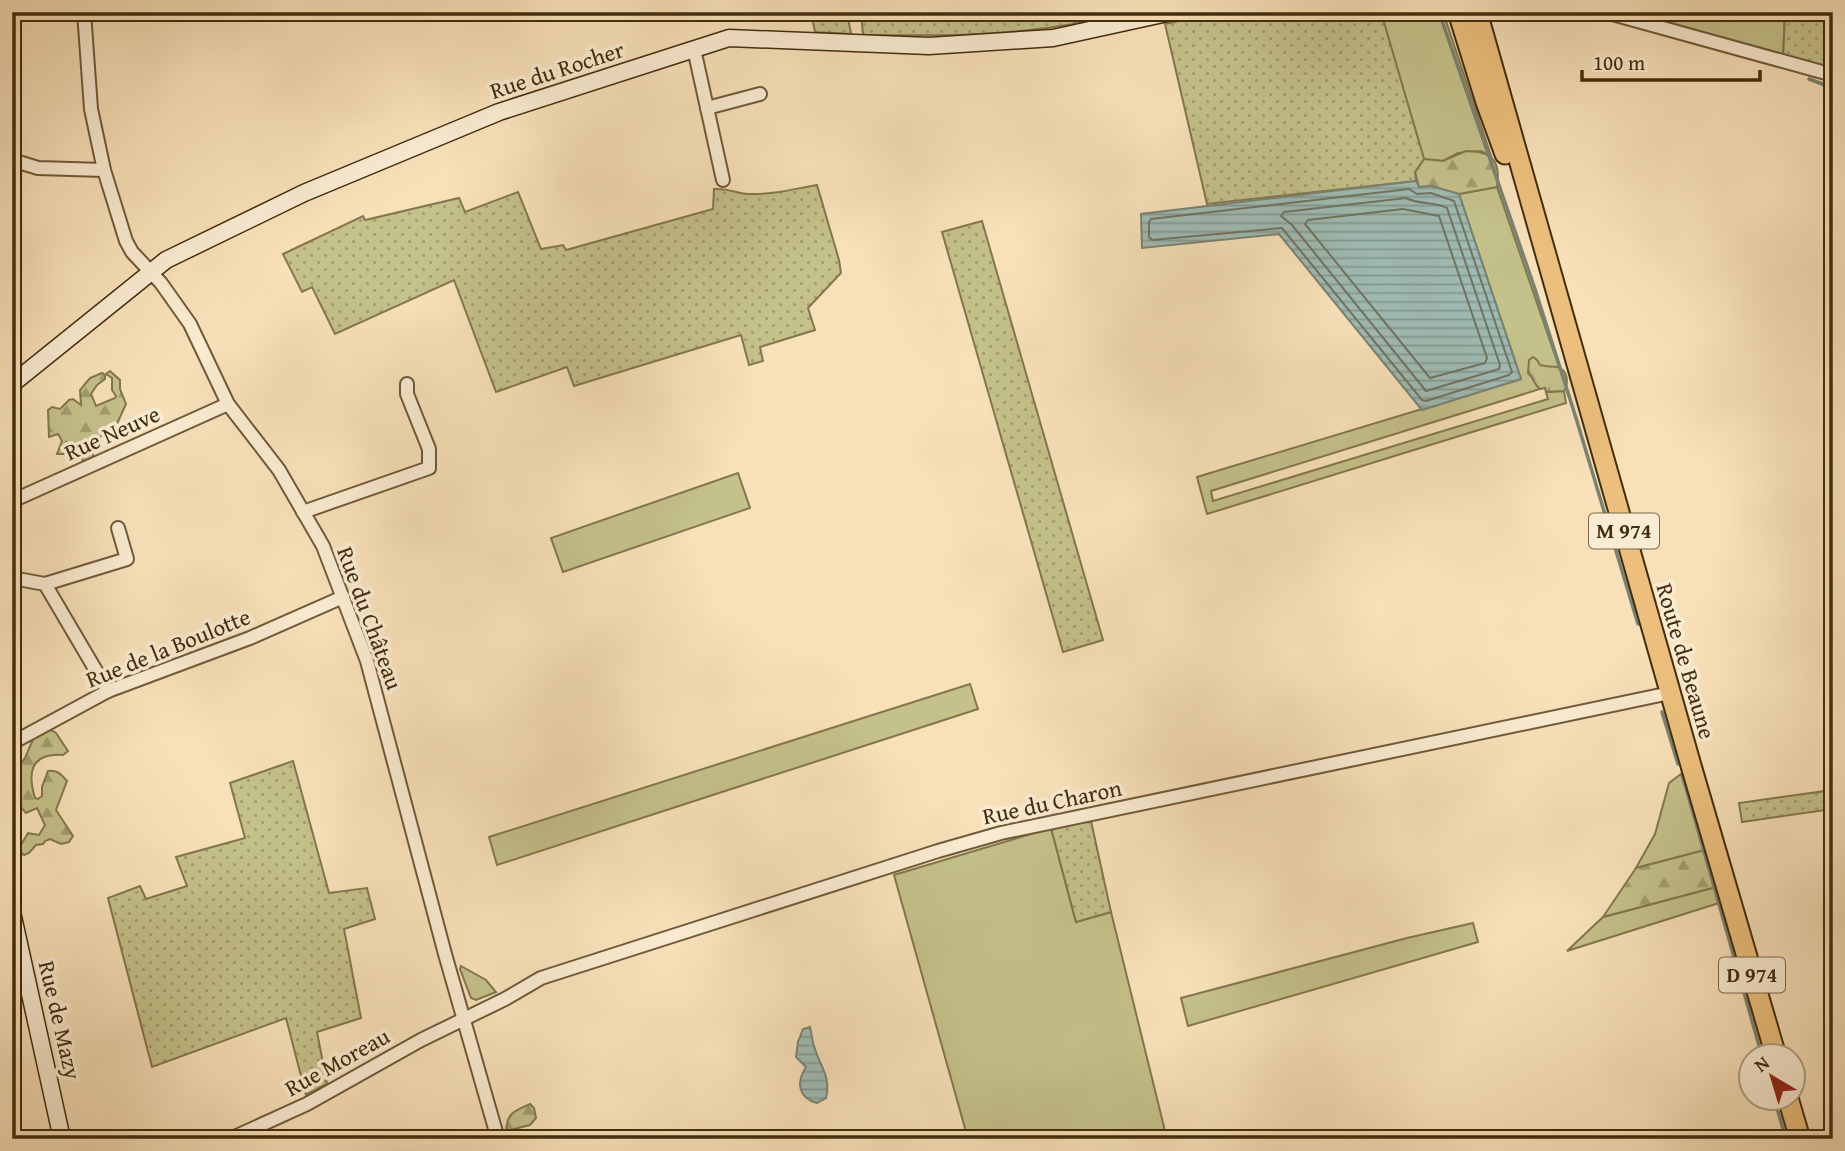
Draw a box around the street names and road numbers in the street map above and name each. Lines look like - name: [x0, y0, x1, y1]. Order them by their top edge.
- street label: Rue du Rocher: [485, 32, 629, 107]
- street label: Rue Neuve: [59, 397, 165, 468]
- road number: M 974: [1589, 514, 1659, 548]
- street label: Rue du Château: [329, 542, 412, 694]
- street label: Route de Beaune: [1649, 579, 1724, 742]
- street label: Rue de la Boulotte: [81, 600, 255, 696]
- street label: Rue du Charon: [979, 771, 1125, 832]
- street label: Rue de Mazy: [31, 957, 90, 1083]
- road number: D 974: [1719, 958, 1785, 992]
- street label: Rue Moreau: [278, 1019, 396, 1104]

